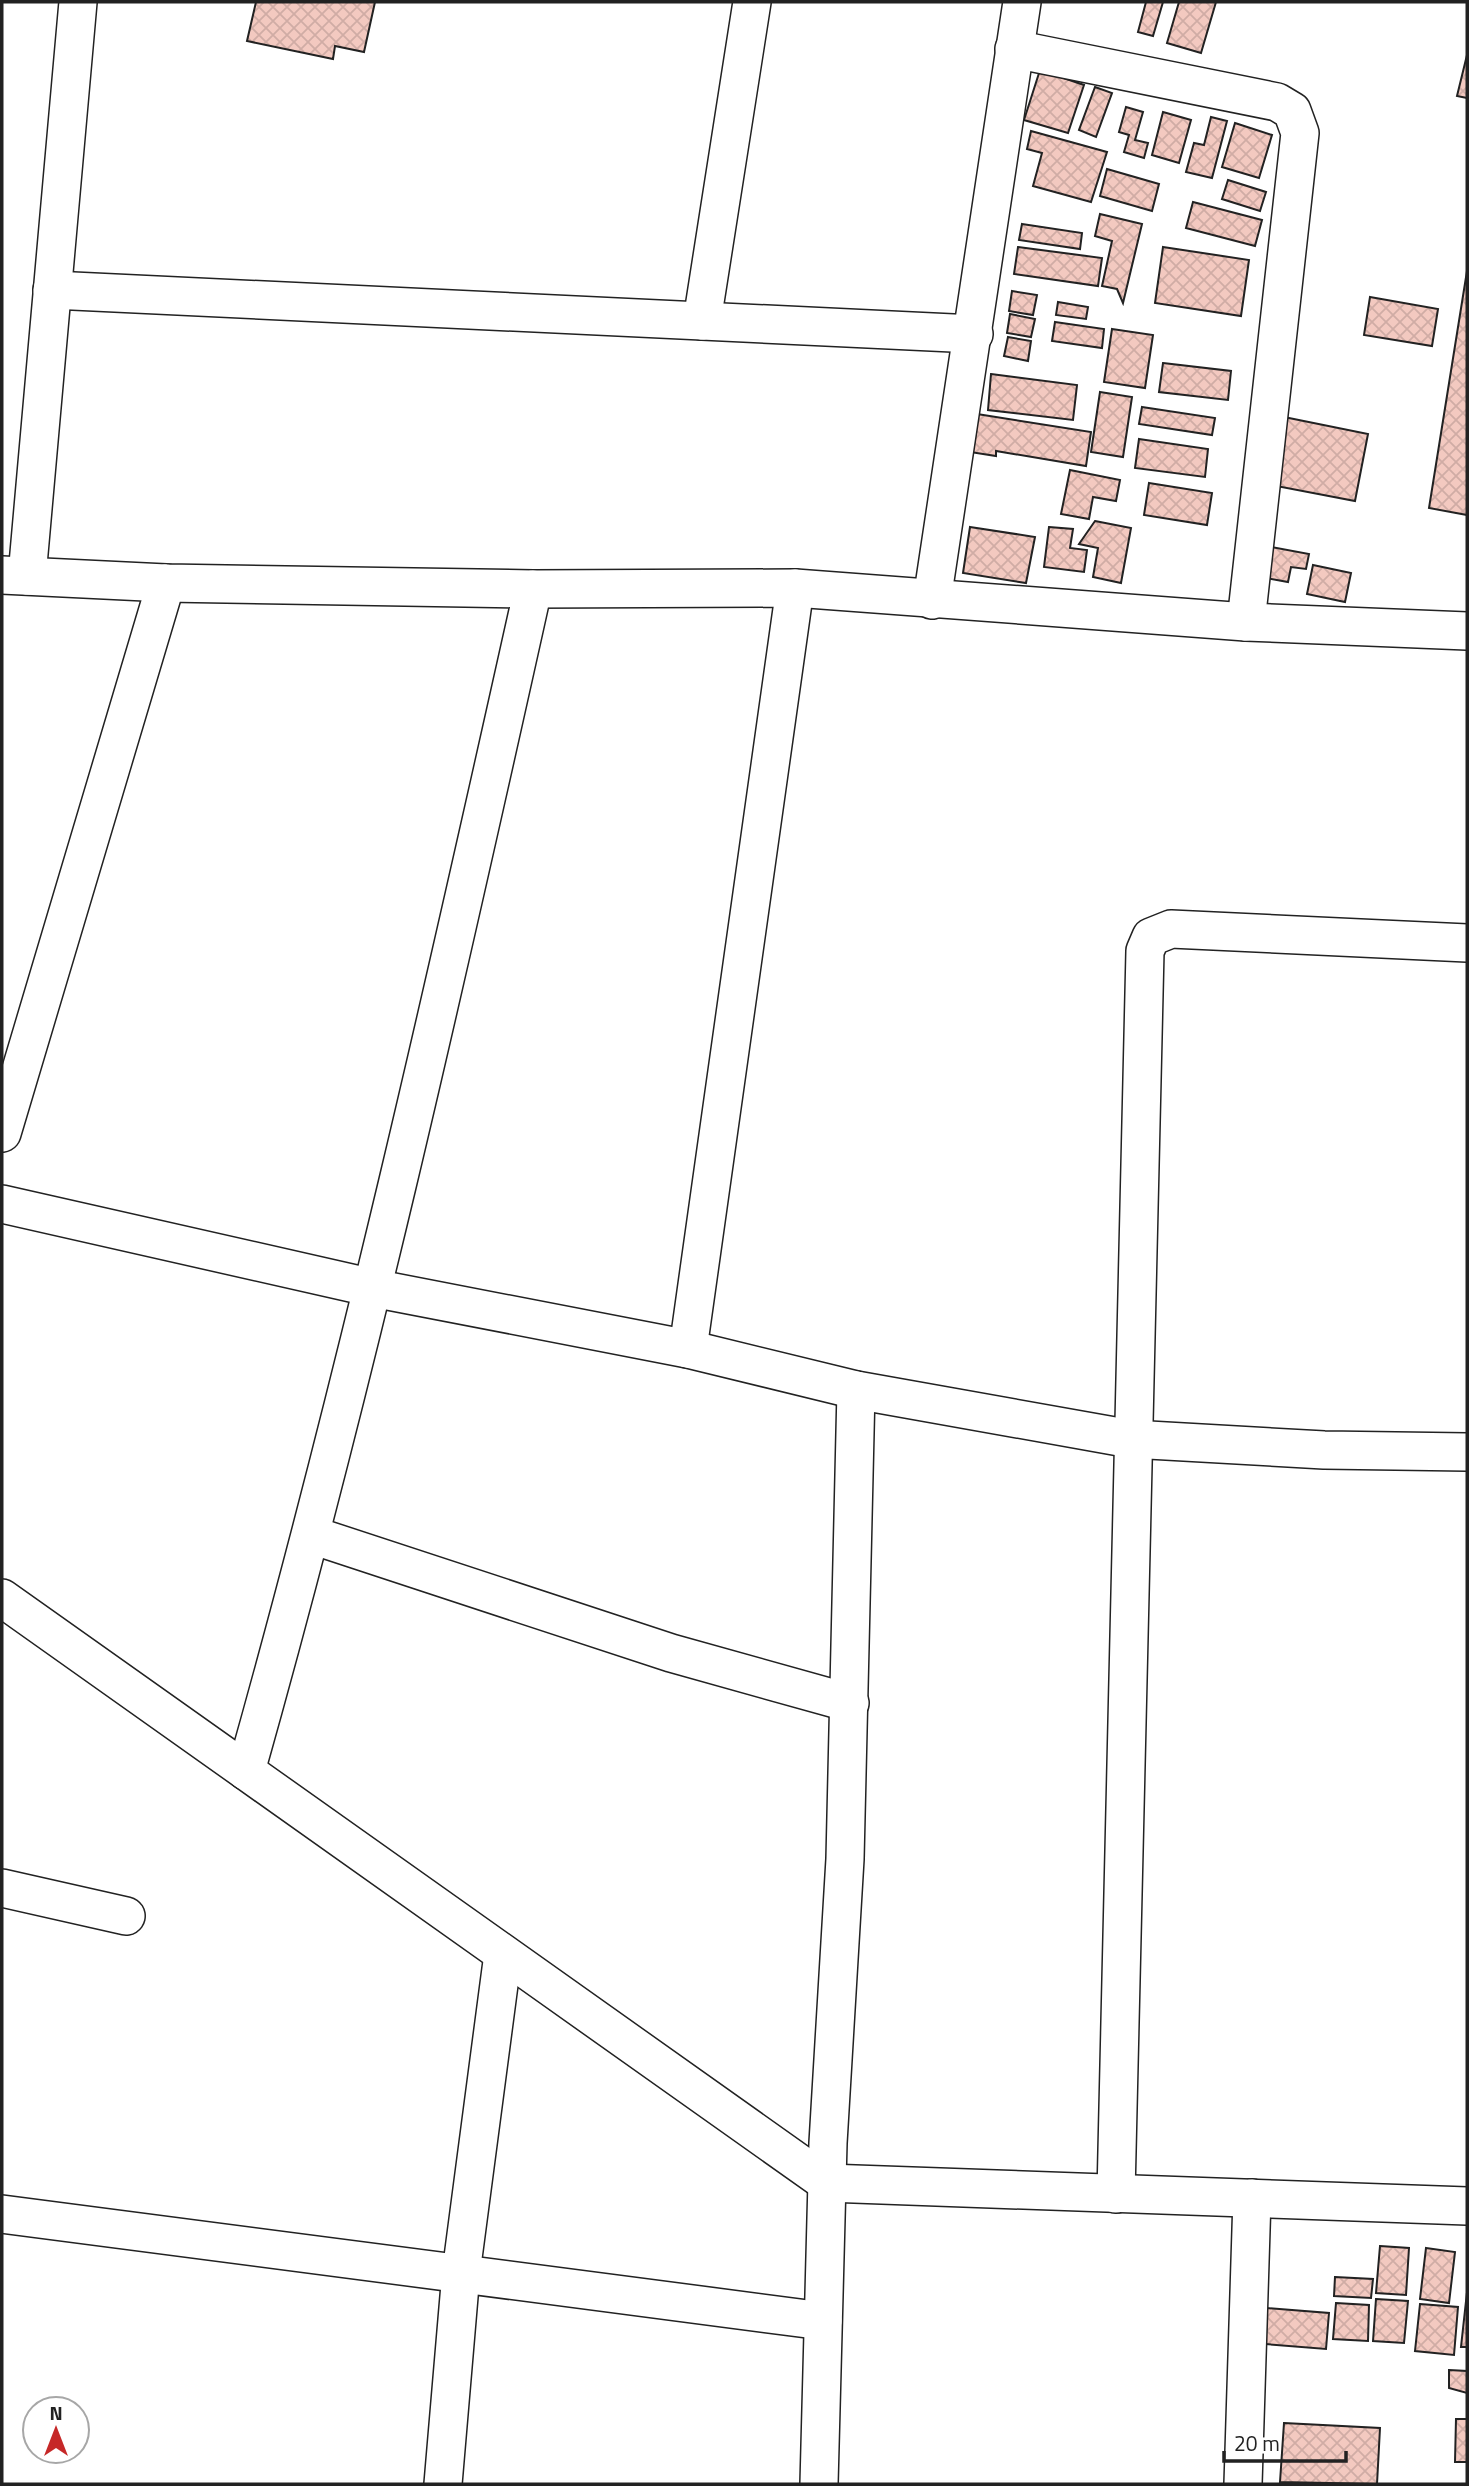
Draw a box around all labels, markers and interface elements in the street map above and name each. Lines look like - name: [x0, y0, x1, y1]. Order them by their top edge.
- north arrow: [21, 2395, 91, 2465]
- text: N: [49, 2398, 63, 2427]
- scale bar: [1224, 2420, 1346, 2464]
- text: 20 m: [1234, 2427, 1280, 2459]

